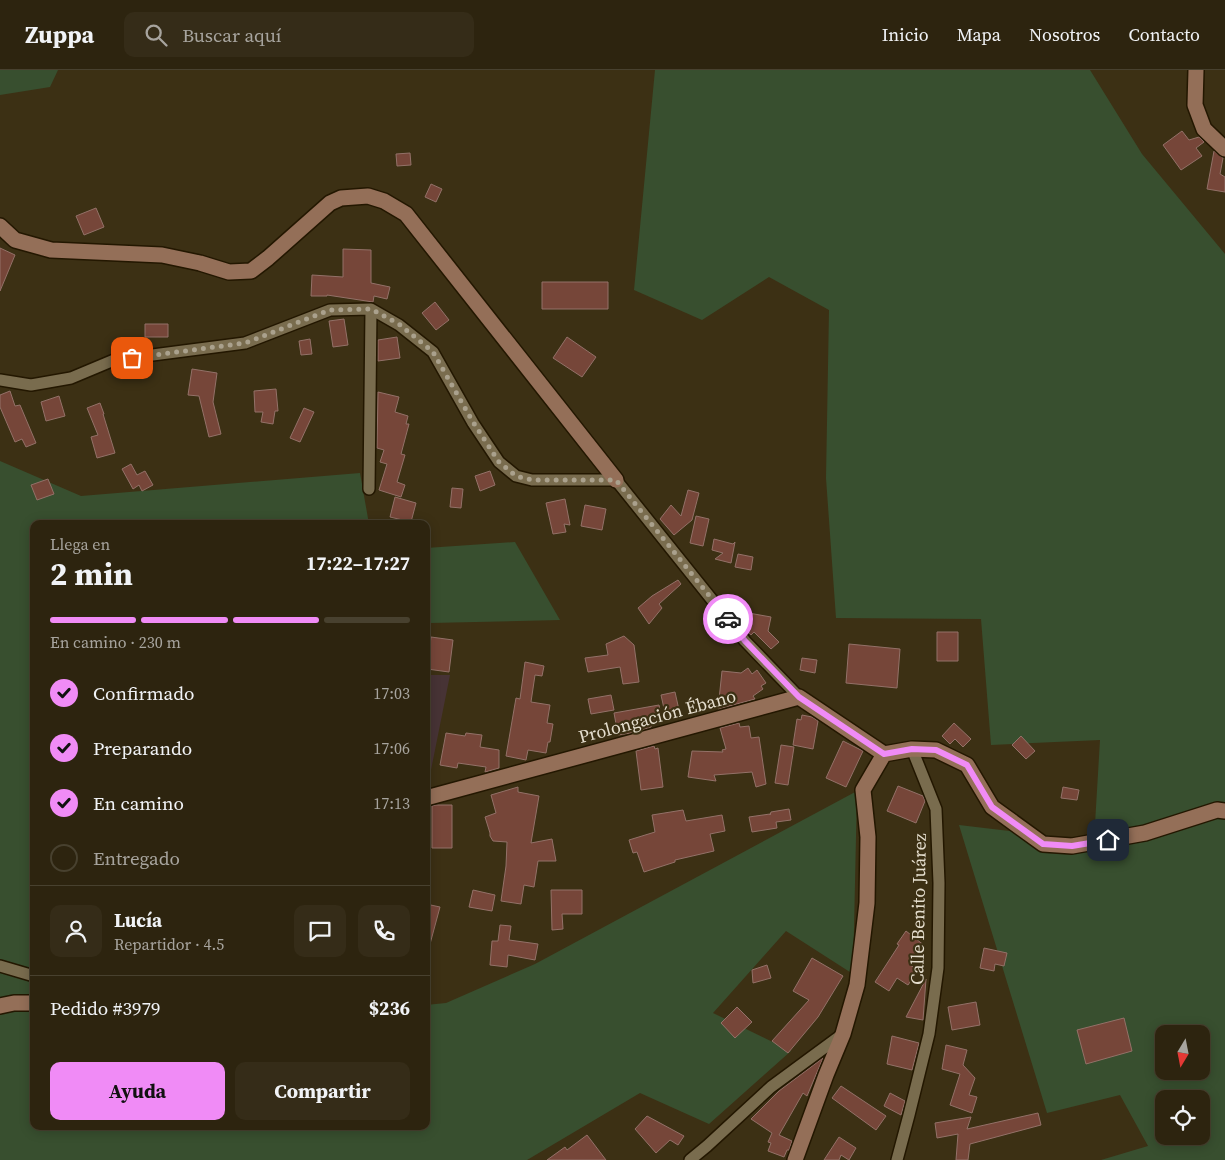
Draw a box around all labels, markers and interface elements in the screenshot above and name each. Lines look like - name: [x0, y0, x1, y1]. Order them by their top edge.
- search box: [124, 12, 474, 57]
- text: Zuppa: [25, 18, 94, 51]
- icon: search: [142, 21, 170, 49]
- text: Buscar aquí: [182, 22, 281, 48]
- text: Inicio: [882, 22, 929, 47]
- text: Mapa: [957, 22, 1001, 47]
- text: Nosotros: [1029, 22, 1100, 47]
- text: Contacto: [1128, 22, 1200, 47]
- pin: [111, 337, 153, 379]
- icon: bag: [118, 344, 146, 372]
- text: Llega en: [50, 533, 110, 555]
- text: 17:22–17:27: [306, 550, 410, 576]
- text: 2 min: [50, 552, 133, 596]
- courier: [703, 594, 753, 644]
- icon: car: [714, 605, 742, 633]
- text: En camino · 230 m: [50, 631, 181, 653]
- icon: check: [50, 679, 78, 707]
- text: Confirmado: [93, 680, 195, 706]
- text: 17:03: [373, 682, 410, 704]
- street label: Prolongación Ébano: [575, 683, 739, 749]
- icon: check: [50, 734, 78, 762]
- text: Preparando: [93, 735, 192, 761]
- text: 17:06: [373, 737, 410, 759]
- icon: check: [50, 789, 78, 817]
- text: En camino: [93, 790, 184, 816]
- text: 17:13: [373, 792, 410, 814]
- pin: [1087, 819, 1129, 861]
- icon: home: [1094, 826, 1122, 854]
- street label: Calle Benito Juárez: [904, 833, 932, 985]
- text: Entregado: [93, 845, 180, 871]
- button: person: [50, 905, 102, 957]
- button: chat: [294, 905, 346, 957]
- button: phone: [358, 905, 410, 957]
- text: Lucía: [114, 907, 162, 933]
- text: Repartidor · 4.5: [114, 933, 224, 955]
- text: Pedido #3979: [50, 995, 161, 1021]
- text: $236: [369, 995, 410, 1021]
- north arrow: [1155, 1025, 1210, 1080]
- map controls: [1155, 1025, 1210, 1145]
- button: Ayuda: [50, 1062, 225, 1120]
- button: Compartir: [235, 1062, 410, 1120]
- button: locate: [1155, 1090, 1210, 1145]

